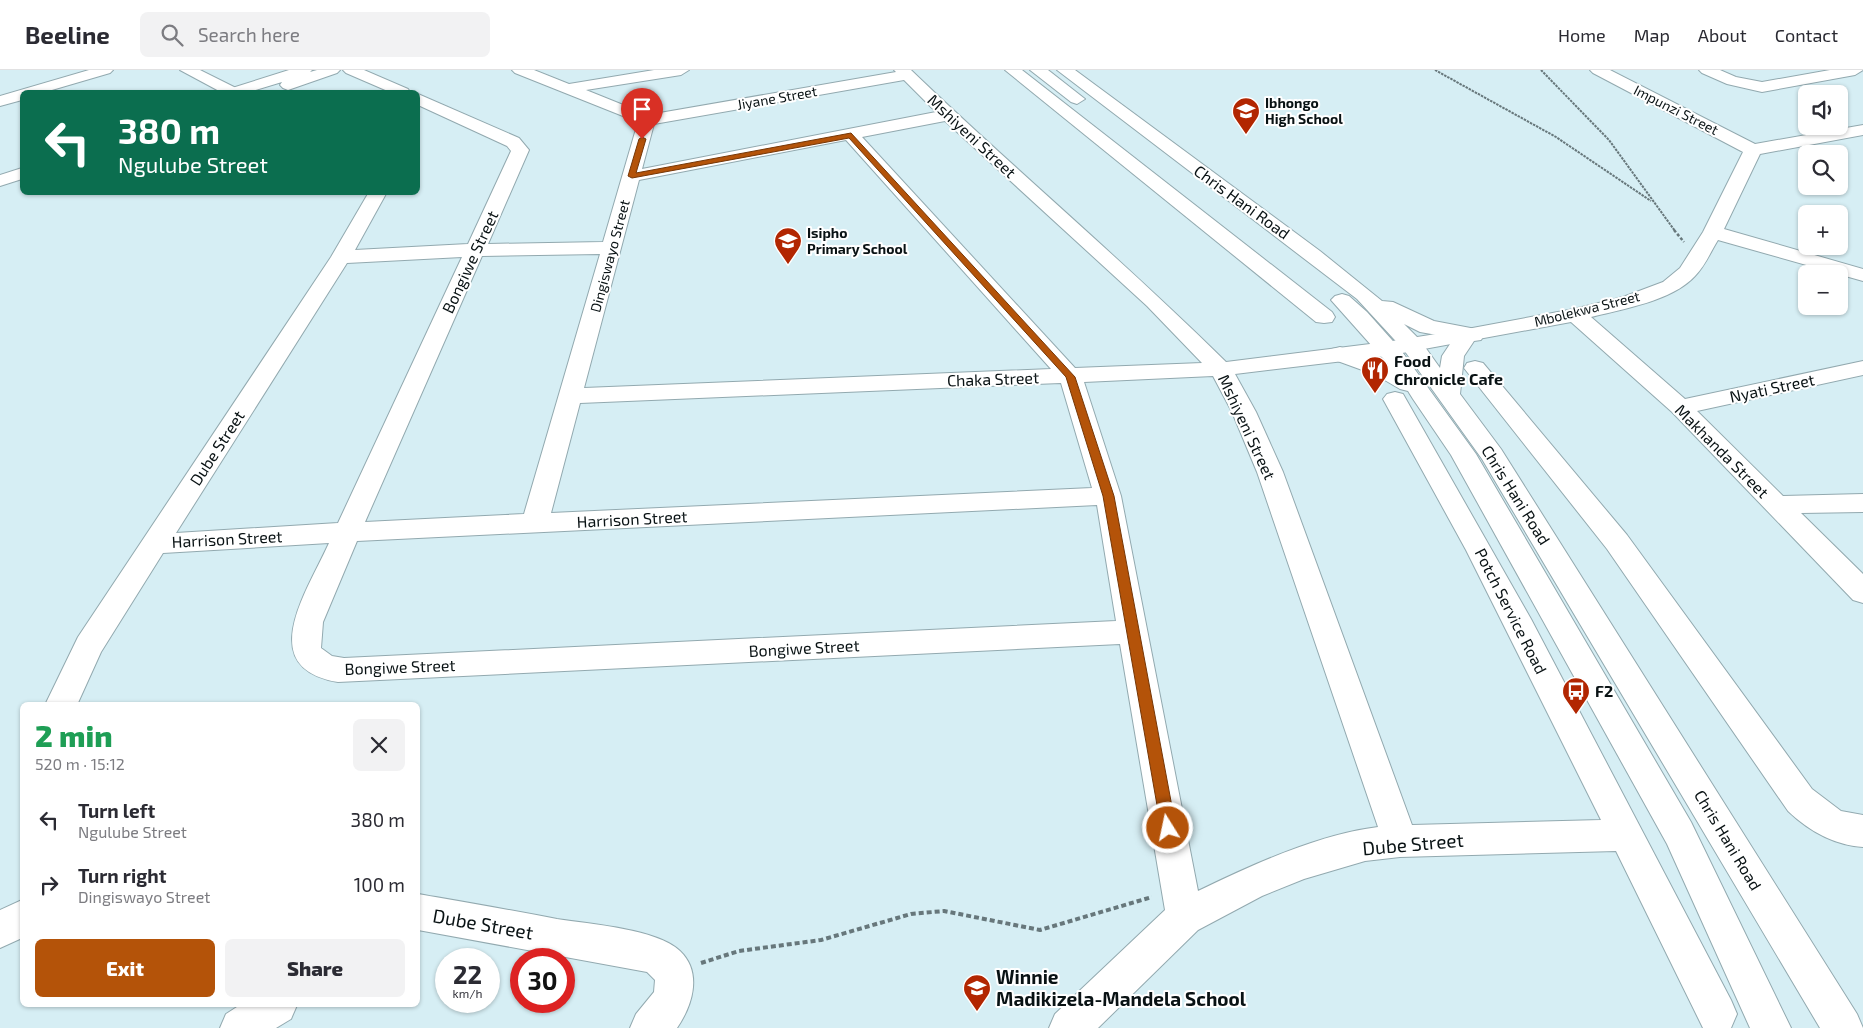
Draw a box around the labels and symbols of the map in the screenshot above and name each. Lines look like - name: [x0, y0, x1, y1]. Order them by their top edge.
- street label: Impunzi Street: [1631, 81, 1721, 138]
- street label: Jiyane Street: [736, 82, 818, 113]
- pin: [621, 88, 663, 139]
- street label: Mshiyeni Street: [924, 90, 1020, 181]
- place label: Ibhongo High School: [1265, 94, 1343, 127]
- school or university icon: Ibhongo High School: [1231, 96, 1261, 135]
- street label: Chris Hani Road: [1191, 161, 1294, 243]
- street label: Dingiswayo Street: [586, 198, 633, 314]
- street label: Bongiwe Street: [437, 207, 502, 316]
- place label: Isipho Primary School: [807, 224, 908, 257]
- school or university icon: Isipho Primary School: [773, 226, 803, 265]
- street label: Mbolekwa Street: [1532, 287, 1641, 330]
- place label: Food Chronicle Cafe: [1394, 351, 1503, 388]
- restaurant icon: Food Chronicle Cafe: [1360, 355, 1390, 394]
- street label: Chaka Street: [947, 367, 1039, 390]
- street label: Nyati Street: [1728, 369, 1816, 406]
- street label: Mshiyeni Street: [1215, 371, 1280, 482]
- street label: Makhanda Street: [1672, 400, 1773, 501]
- street label: Dube Street: [185, 407, 248, 489]
- street label: Chris Hani Road: [1478, 442, 1555, 548]
- street label: Harrison Street: [576, 506, 688, 531]
- street label: Harrison Street: [171, 526, 283, 551]
- street label: Potch Service Road: [1472, 545, 1551, 677]
- street label: Bongiwe Street: [748, 635, 860, 660]
- street label: Bongiwe Street: [344, 655, 456, 678]
- bus stop icon: F2: [1561, 676, 1591, 715]
- place label: F2: [1595, 681, 1613, 700]
- street label: Chris Hani Road: [1691, 786, 1766, 893]
- position arrow: [1141, 801, 1193, 853]
- street label: Dube Street: [1361, 828, 1465, 859]
- street label: Dube Street: [431, 903, 535, 944]
- speed limit sign: 30: [510, 948, 575, 1013]
- place label: Winnie Madikizela-Mandela School: [996, 965, 1247, 1010]
- school or university icon: Winnie Madikizela-Mandela School: [962, 973, 992, 1012]

